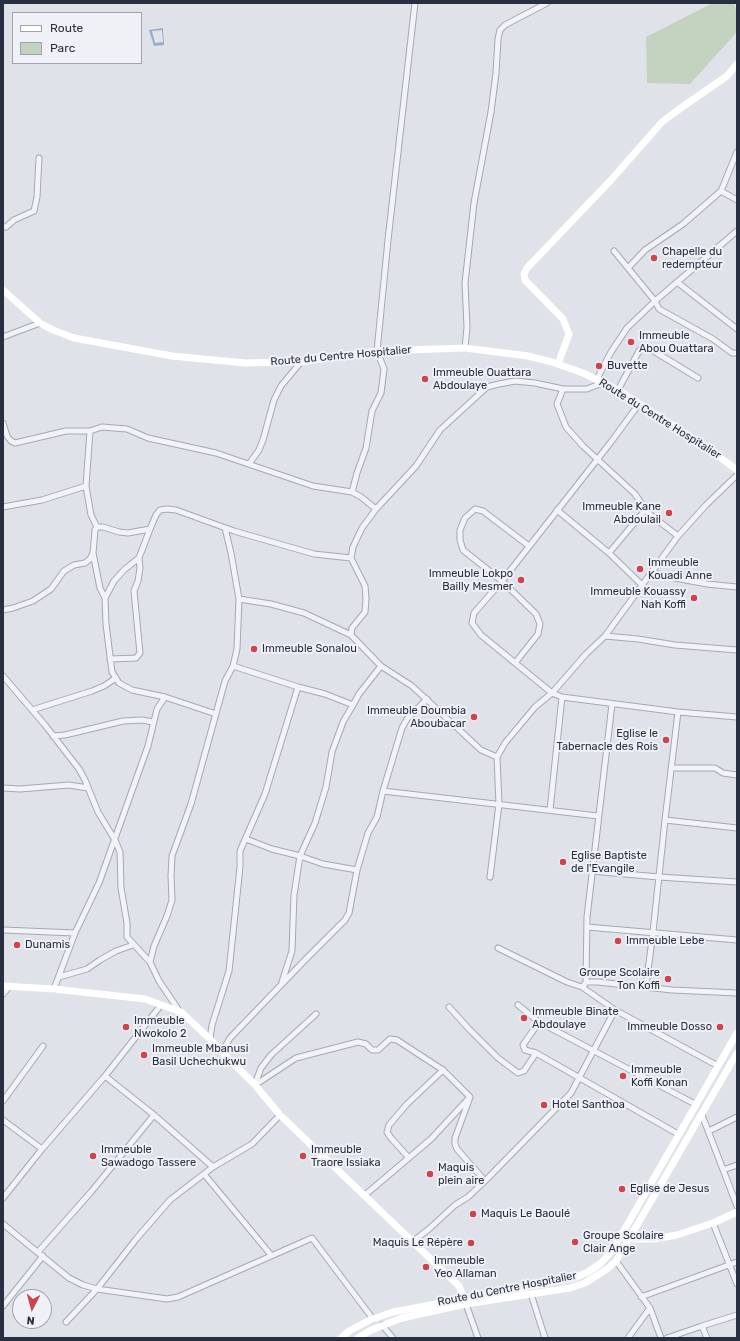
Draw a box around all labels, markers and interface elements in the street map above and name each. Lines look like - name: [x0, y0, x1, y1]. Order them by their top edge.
- legend: [12, 12, 142, 64]
- text: Route: [50, 21, 83, 35]
- text: Parc: [50, 41, 75, 55]
- place label: Chapelle du redempteur: [662, 245, 722, 271]
- marker: Chapelle du redempteur: [649, 253, 659, 263]
- place label: Immeuble Abou Ouattara: [639, 329, 713, 355]
- marker: Immeuble Abou Ouattara: [626, 337, 636, 347]
- street label: Route du Centre Hospitalier: [270, 343, 412, 369]
- place label: Buvette: [607, 359, 648, 373]
- marker: Buvette: [594, 361, 604, 371]
- place label: Immeuble Ouattara Abdoulaye: [433, 366, 531, 392]
- marker: Immeuble Ouattara Abdoulaye: [420, 374, 430, 384]
- street label: Route du Centre Hospitalier: [597, 376, 723, 462]
- place label: Immeuble Kane Abdoulail: [582, 500, 661, 526]
- marker: Immeuble Kane Abdoulail: [664, 508, 674, 518]
- place label: Immeuble Kouadi Anne: [648, 556, 712, 582]
- marker: Immeuble Kouadi Anne: [635, 564, 645, 574]
- place label: Immeuble Lokpo Bailly Mesmer: [429, 567, 513, 593]
- marker: Immeuble Lokpo Bailly Mesmer: [516, 575, 526, 585]
- place label: Immeuble Kouassy Nah Koffi: [590, 585, 686, 611]
- marker: Immeuble Kouassy Nah Koffi: [689, 593, 699, 603]
- place label: Immeuble Sonalou: [262, 642, 357, 656]
- marker: Immeuble Sonalou: [249, 644, 259, 654]
- place label: Immeuble Doumbia Aboubacar: [367, 704, 466, 730]
- marker: Immeuble Doumbia Aboubacar: [469, 712, 479, 722]
- place label: Eglise le Tabernacle des Rois: [557, 727, 658, 753]
- marker: Eglise le Tabernacle des Rois: [661, 735, 671, 745]
- place label: Eglise Baptiste de l'Evangile: [571, 849, 647, 875]
- marker: Eglise Baptiste de l'Evangile: [558, 857, 568, 867]
- place label: Immeuble Lebe: [626, 934, 704, 948]
- marker: Immeuble Lebe: [613, 936, 623, 946]
- place label: Dunamis: [25, 938, 70, 952]
- marker: Dunamis: [12, 940, 22, 950]
- place label: Groupe Scolaire Ton Koffi: [579, 966, 660, 992]
- marker: Groupe Scolaire Ton Koffi: [663, 974, 673, 984]
- place label: Immeuble Binate Abdoulaye: [532, 1005, 619, 1031]
- marker: Immeuble Binate Abdoulaye: [519, 1013, 529, 1023]
- place label: Immeuble Nwokolo 2: [134, 1014, 186, 1040]
- place label: Immeuble Dosso: [627, 1020, 712, 1034]
- marker: Immeuble Nwokolo 2: [121, 1022, 131, 1032]
- marker: Immeuble Dosso: [715, 1022, 725, 1032]
- place label: Immeuble Mbanusi Basil Uchechukwu: [152, 1042, 248, 1068]
- marker: Immeuble Mbanusi Basil Uchechukwu: [139, 1050, 149, 1060]
- place label: Immeuble Koffi Konan: [631, 1063, 688, 1089]
- marker: Immeuble Koffi Konan: [618, 1071, 628, 1081]
- place label: Hotel Santhoa: [552, 1098, 625, 1112]
- marker: Hotel Santhoa: [539, 1100, 549, 1110]
- place label: Immeuble Sawadogo Tassere: [101, 1143, 196, 1169]
- place label: Immeuble Traore Issiaka: [311, 1143, 380, 1169]
- marker: Immeuble Sawadogo Tassere: [88, 1151, 98, 1161]
- marker: Immeuble Traore Issiaka: [298, 1151, 308, 1161]
- place label: Maquis plein aire: [438, 1161, 484, 1187]
- marker: Maquis plein aire: [425, 1169, 435, 1179]
- place label: Eglise de Jesus: [630, 1182, 709, 1196]
- marker: Eglise de Jesus: [617, 1184, 627, 1194]
- place label: Maquis Le Baoulé: [481, 1207, 570, 1221]
- marker: Maquis Le Baoulé: [468, 1209, 478, 1219]
- place label: Groupe Scolaire Clair Ange: [583, 1229, 664, 1255]
- place label: Maquis Le Répère: [373, 1236, 463, 1250]
- marker: Groupe Scolaire Clair Ange: [570, 1237, 580, 1247]
- marker: Maquis Le Répère: [466, 1238, 476, 1248]
- place label: Immeuble Yeo Allaman: [434, 1254, 497, 1280]
- marker: Immeuble Yeo Allaman: [421, 1262, 431, 1272]
- street label: Route du Centre Hospitalier: [436, 1269, 578, 1309]
- north arrow: [12, 1289, 52, 1329]
- text: N: [26, 1314, 35, 1327]

